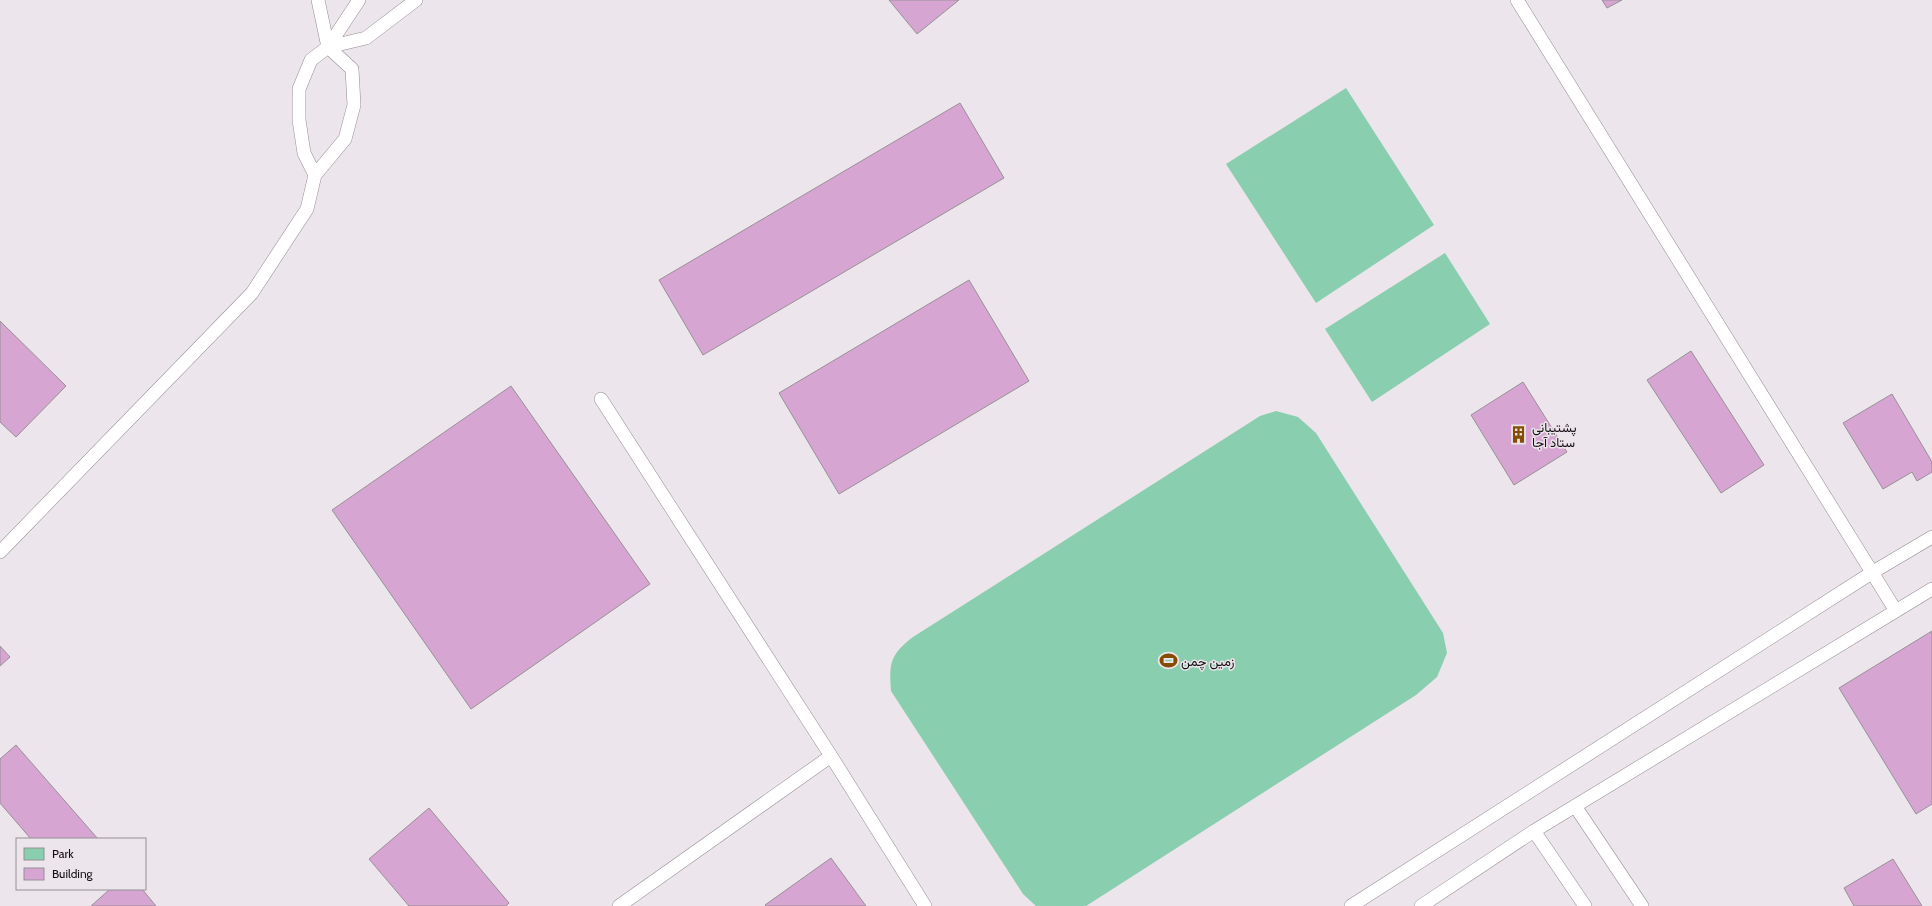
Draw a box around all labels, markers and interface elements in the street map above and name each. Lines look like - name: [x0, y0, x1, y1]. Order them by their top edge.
- place label: پشتیبانی ستاد آجا: [1532, 419, 1576, 450]
- building icon: پشتیبانی ستاد آجا: [1509, 424, 1529, 444]
- sports icon: زمین چمن: [1158, 651, 1178, 671]
- place label: زمین چمن: [1181, 653, 1234, 671]
- legend: [16, 838, 146, 890]
- text: Park: [52, 846, 74, 861]
- text: Building: [52, 866, 94, 881]

